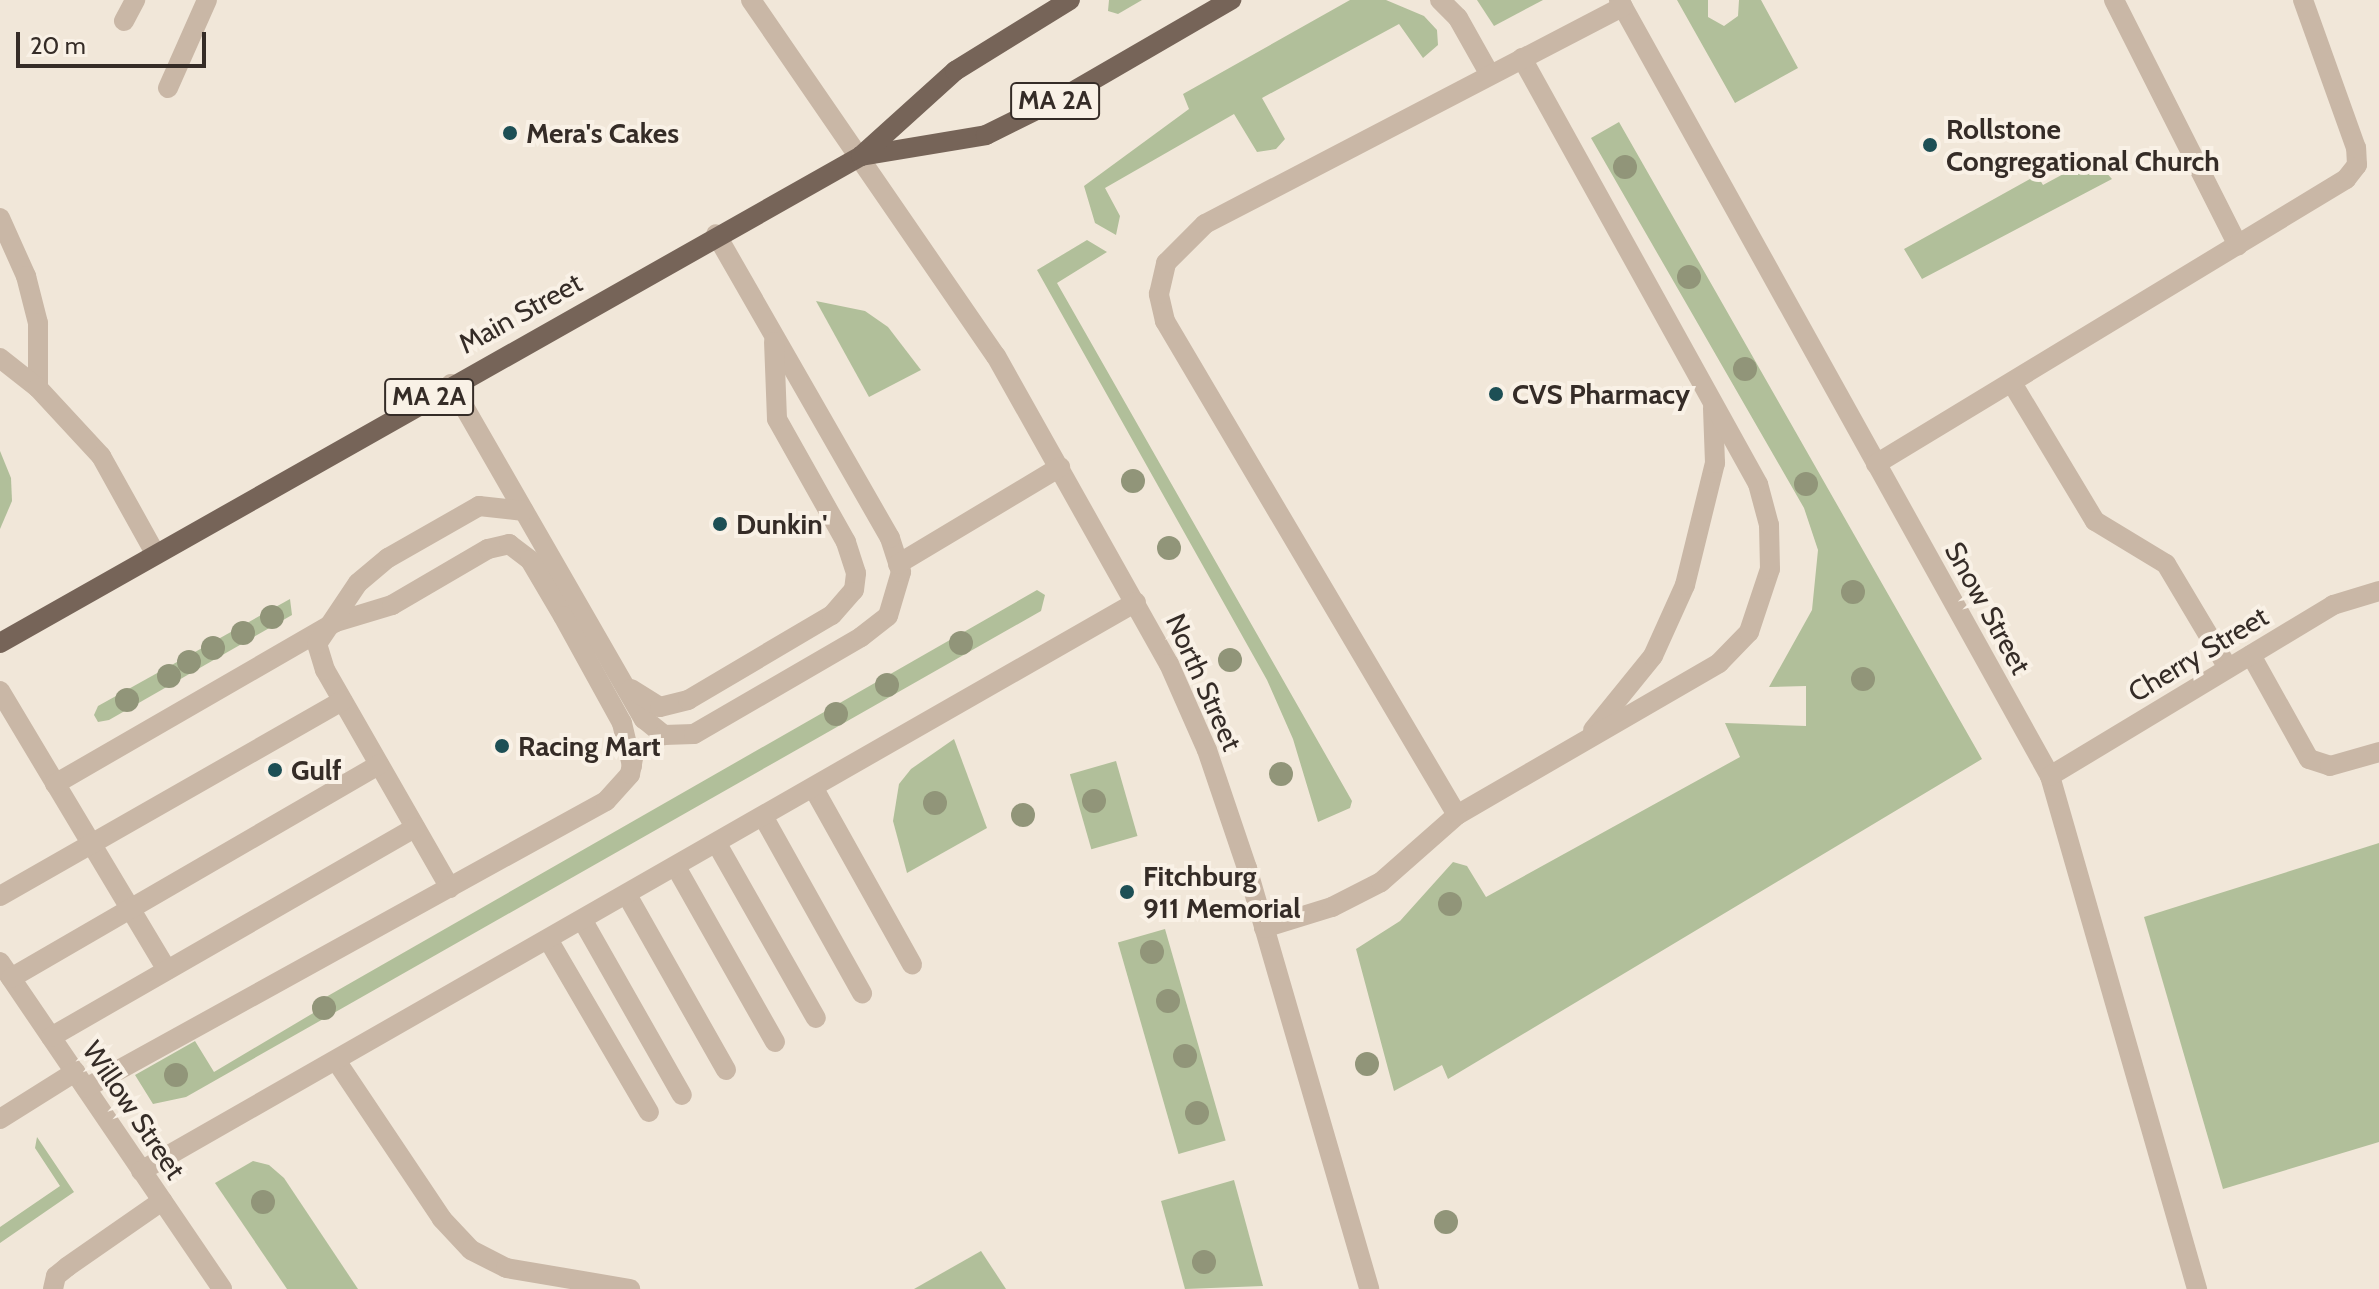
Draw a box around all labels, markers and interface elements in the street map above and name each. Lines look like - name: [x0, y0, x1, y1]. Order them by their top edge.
- scale bar: [20, 16, 210, 66]
- text: 20 m: [30, 31, 86, 60]
- road number: MA 2A: [1009, 79, 1101, 123]
- place label: Rollstone Congregational Church: [1946, 112, 2220, 178]
- place label: Mera's Cakes: [526, 116, 679, 150]
- marker: Mera's Cakes: [501, 124, 519, 142]
- marker: Rollstone Congregational Church: [1921, 136, 1939, 154]
- street label: Main Street: [452, 265, 588, 361]
- road number: MA 2A: [383, 375, 475, 419]
- place label: CVS Pharmacy: [1512, 377, 1690, 411]
- marker: CVS Pharmacy: [1487, 385, 1505, 403]
- place label: Dunkin': [736, 507, 827, 541]
- marker: Dunkin': [711, 515, 729, 533]
- street label: Snow Street: [1938, 536, 2038, 680]
- street label: Cherry Street: [2122, 599, 2274, 709]
- street label: North Street: [1159, 608, 1249, 756]
- place label: Racing Mart: [518, 729, 661, 763]
- marker: Racing Mart: [493, 737, 511, 755]
- place label: Gulf: [291, 753, 342, 787]
- marker: Gulf: [266, 761, 284, 779]
- place label: Fitchburg 911 Memorial: [1143, 859, 1301, 925]
- marker: Fitchburg 911 Memorial: [1118, 883, 1136, 901]
- street label: Willow Street: [76, 1035, 192, 1185]

